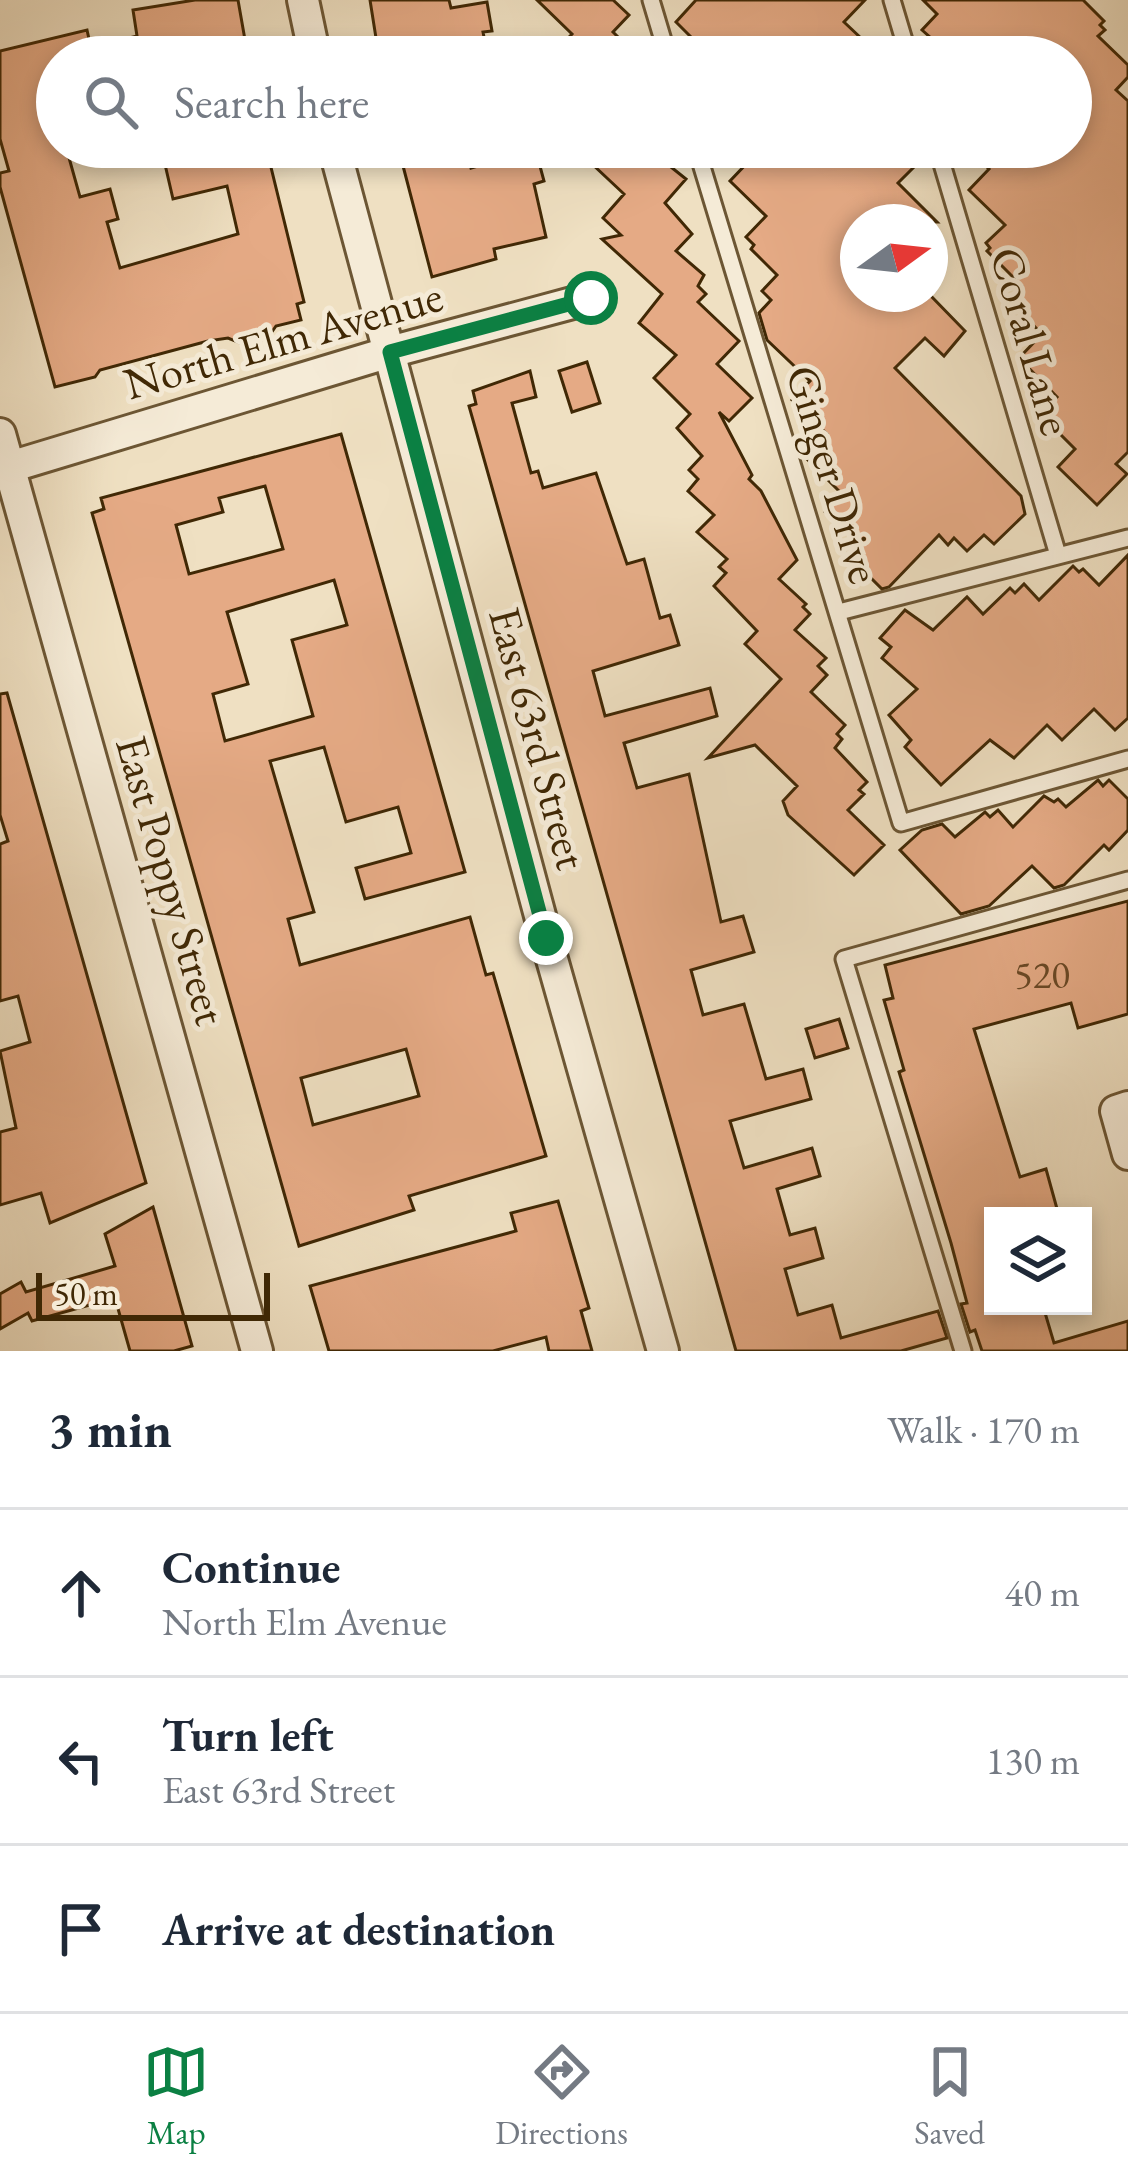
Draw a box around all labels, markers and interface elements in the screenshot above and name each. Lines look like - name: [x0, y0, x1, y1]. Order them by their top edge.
- search box: [36, 36, 1092, 168]
- icon: search: [78, 69, 144, 135]
- text: Search here: [174, 73, 369, 131]
- north arrow: [840, 204, 948, 312]
- street label: Coral Lane: [978, 240, 1086, 442]
- street label: North Elm Avenue: [117, 266, 449, 412]
- route start: [564, 271, 618, 325]
- street label: Ginger Drive: [773, 358, 895, 590]
- street label: East 63rd Street: [476, 601, 602, 875]
- street label: East Poppy Street: [103, 729, 241, 1031]
- route end: [519, 911, 573, 965]
- house number: 520: [1014, 949, 1070, 1000]
- map controls: [984, 1207, 1092, 1315]
- button: layers: [984, 1207, 1092, 1315]
- scale bar: [36, 1267, 270, 1320]
- text: 50 m: [54, 1272, 118, 1315]
- text: 3 min: [48, 1396, 172, 1462]
- text: Walk · 170 m: [887, 1404, 1080, 1455]
- text: Continue: [162, 1538, 340, 1596]
- icon: ahead: [48, 1560, 114, 1626]
- text: 40 m: [1004, 1567, 1080, 1618]
- text: North Elm Avenue: [162, 1596, 447, 1647]
- text: Turn left: [162, 1706, 334, 1764]
- icon: left: [48, 1728, 114, 1794]
- text: 130 m: [986, 1735, 1080, 1786]
- text: East 63rd Street: [162, 1764, 395, 1815]
- icon: arrive: [48, 1896, 114, 1962]
- text: Arrive at destination: [162, 1900, 555, 1958]
- tab: Map: [143, 2039, 209, 2154]
- tab: Directions: [495, 2039, 628, 2154]
- tab: Saved: [914, 2039, 985, 2154]

